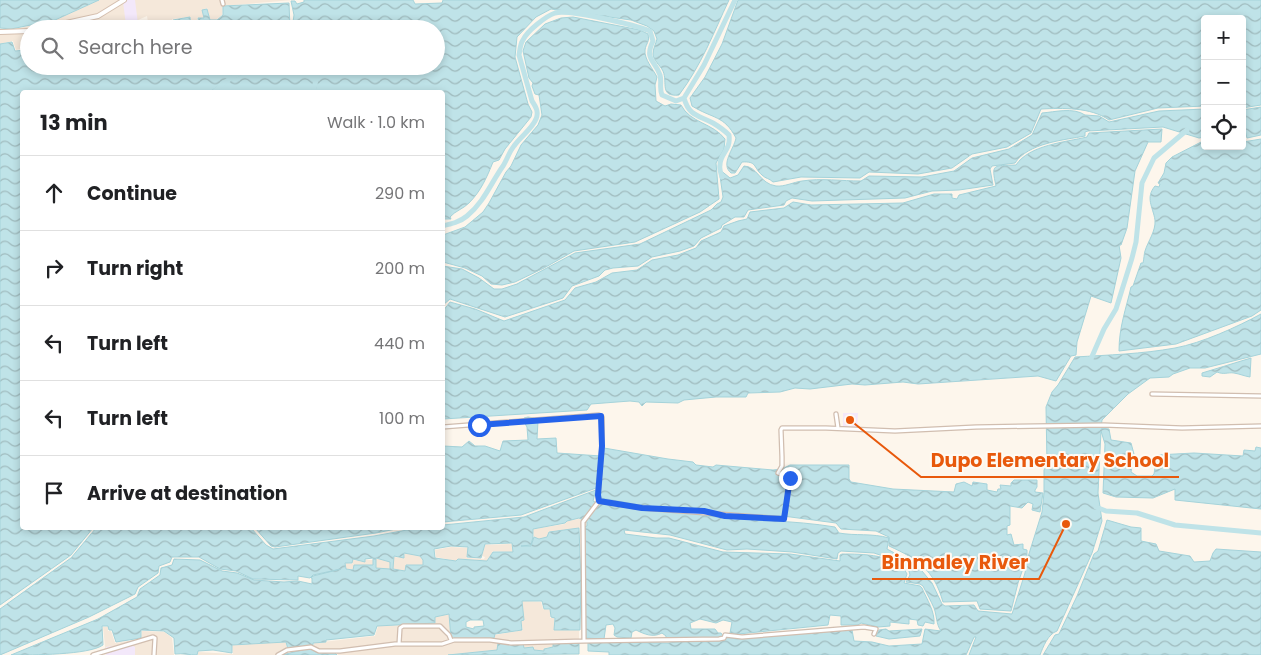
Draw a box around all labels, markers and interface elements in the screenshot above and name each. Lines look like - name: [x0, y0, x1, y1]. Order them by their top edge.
- map controls: [1201, 15, 1246, 150]
- button: +: [1201, 15, 1246, 60]
- search box: [20, 20, 445, 75]
- icon: search: [38, 34, 66, 62]
- text: Search here: [78, 34, 192, 61]
- button: −: [1201, 60, 1246, 105]
- button: locate: [1201, 105, 1246, 150]
- text: 13 min: [40, 108, 108, 137]
- text: Walk · 1.0 km: [327, 111, 425, 134]
- icon: ahead: [40, 179, 68, 207]
- text: Continue: [87, 180, 177, 207]
- text: 290 m: [375, 182, 425, 205]
- icon: right: [40, 254, 68, 282]
- text: Turn right: [87, 255, 183, 282]
- text: 200 m: [375, 257, 425, 280]
- icon: left: [40, 329, 68, 357]
- text: Turn left: [87, 330, 168, 357]
- text: 440 m: [374, 332, 425, 355]
- icon: left: [40, 404, 68, 432]
- text: Turn left: [87, 405, 168, 432]
- text: 100 m: [379, 407, 425, 430]
- route start: [468, 414, 491, 437]
- callout: Dupo Elementary School: [921, 443, 1179, 477]
- text: Dupo Elementary School: [931, 447, 1169, 474]
- route end: [779, 467, 802, 490]
- icon: arrive: [40, 479, 68, 507]
- text: Arrive at destination: [87, 480, 288, 507]
- callout: Binmaley River: [872, 545, 1039, 579]
- text: Binmaley River: [881, 549, 1029, 576]

